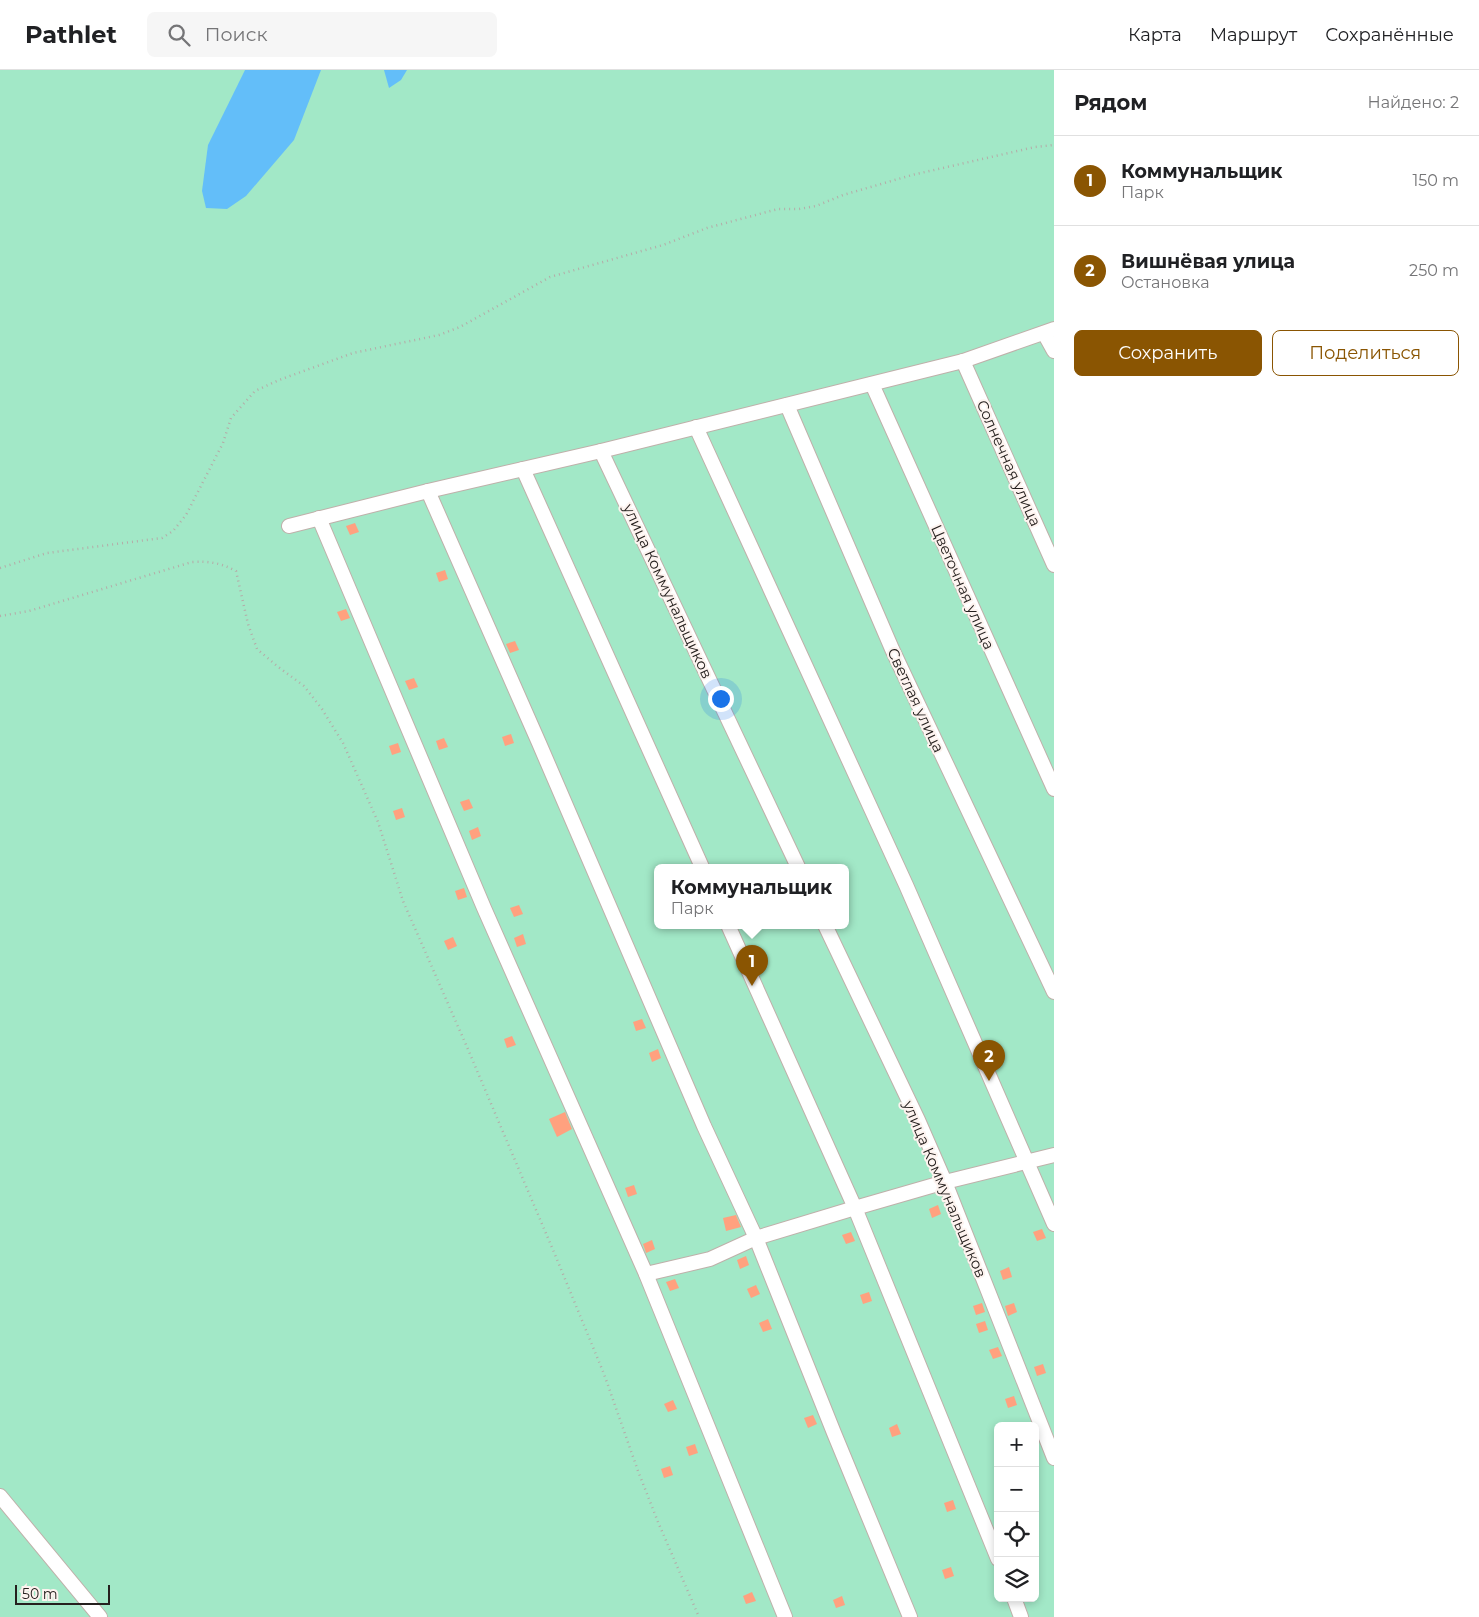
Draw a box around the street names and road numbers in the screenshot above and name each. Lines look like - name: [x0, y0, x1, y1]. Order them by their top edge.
- street label: Солнечная улица: [973, 397, 1045, 529]
- street label: улица Коммунальщиков: [619, 500, 717, 681]
- street label: Цветочная улица: [927, 522, 999, 652]
- street label: Светлая улица: [883, 645, 949, 755]
- street label: улица Коммунальщиков: [899, 1097, 991, 1280]

